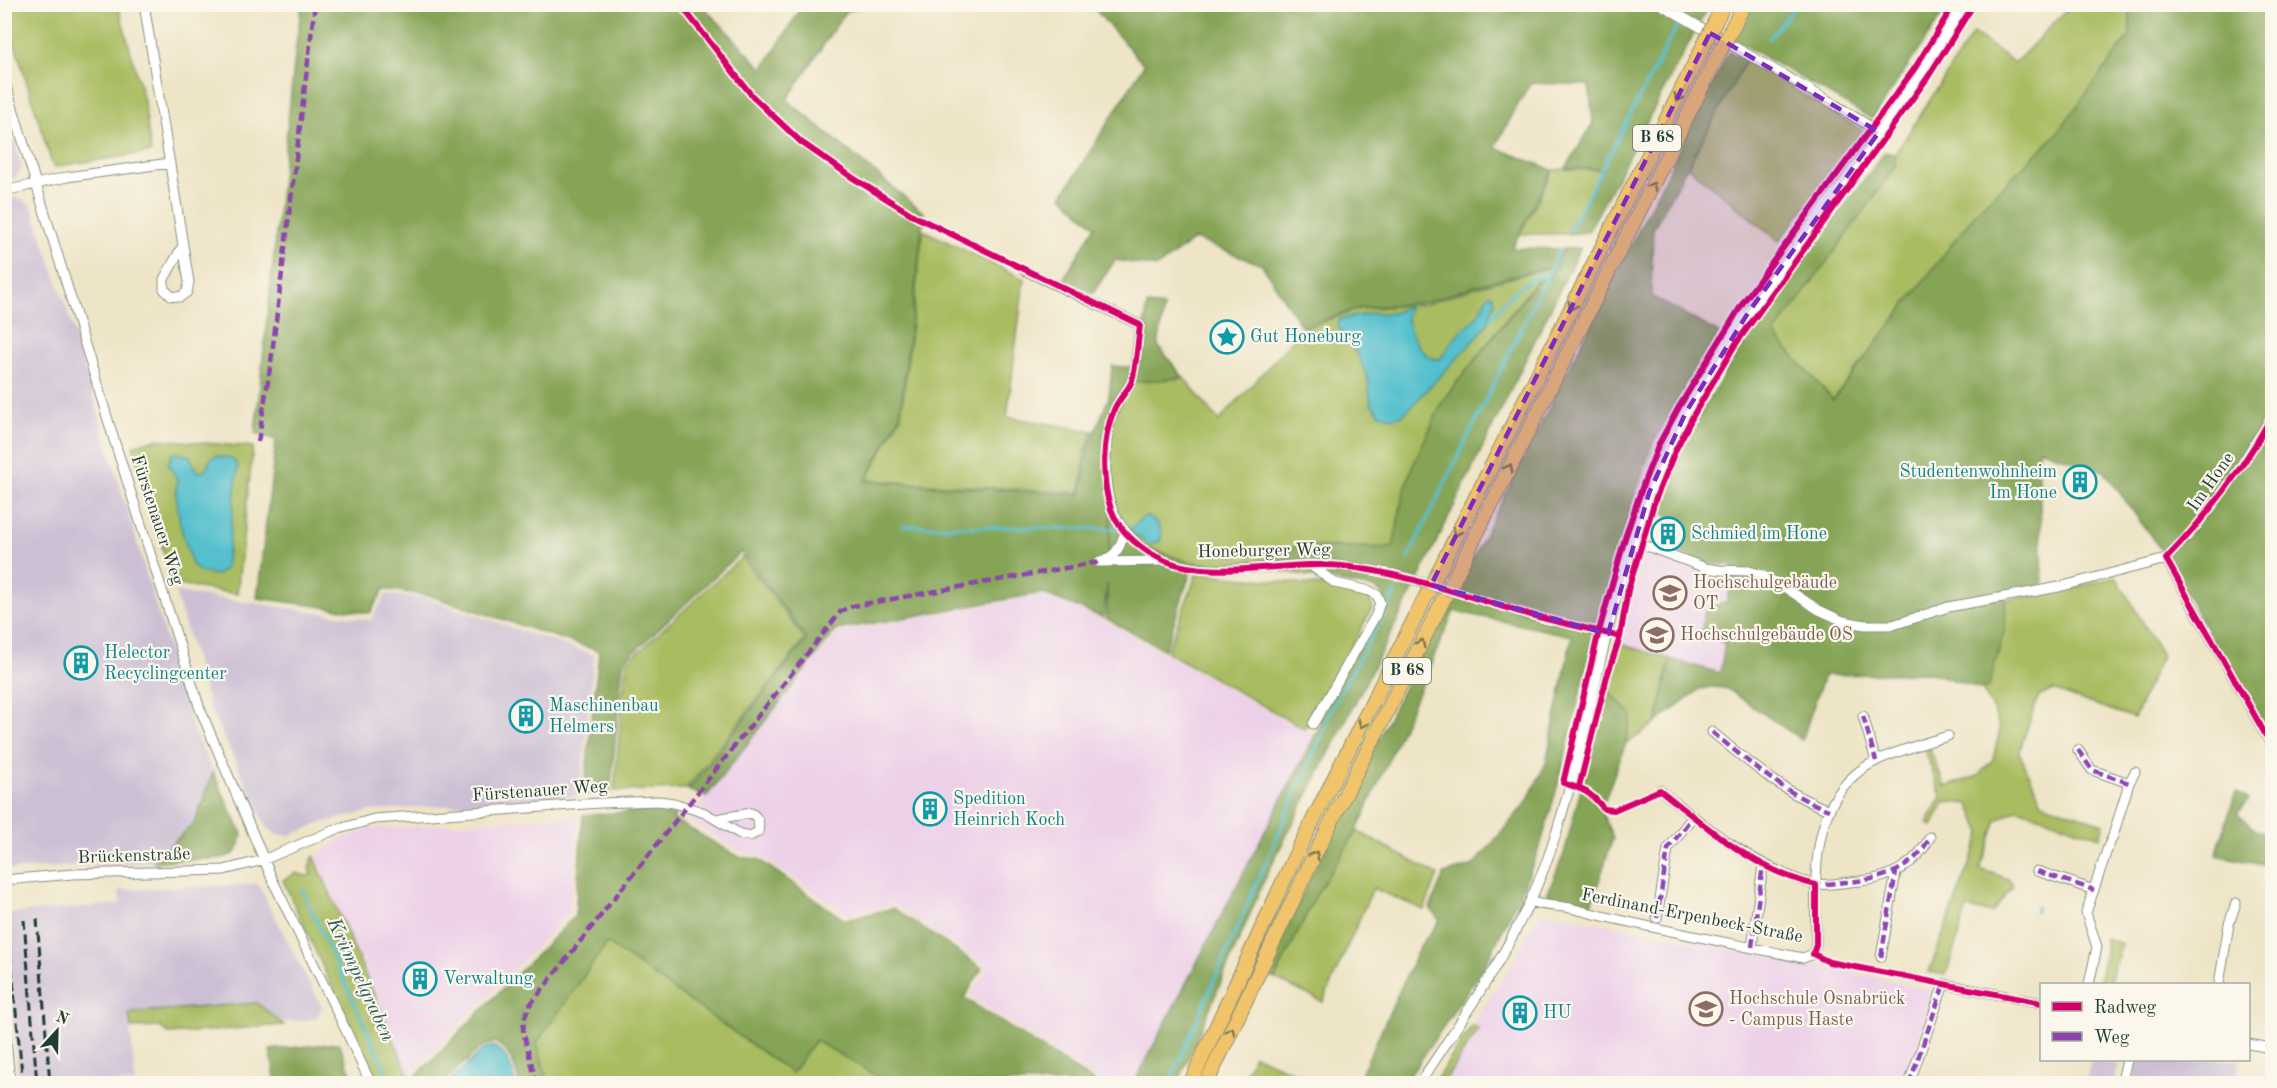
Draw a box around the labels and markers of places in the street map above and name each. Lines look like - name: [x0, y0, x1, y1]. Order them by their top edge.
- place icon: Gut Honeburg: [1209, 319, 1245, 355]
- place label: Gut Honeburg: [1250, 328, 1361, 346]
- place label: Studentenwohnheim Im Hone: [1899, 463, 2057, 502]
- building icon: Studentenwohnheim Im Hone: [2062, 464, 2098, 500]
- building icon: Schmied im Hone: [1650, 516, 1686, 552]
- place label: Schmied im Hone: [1691, 525, 1827, 543]
- place label: Hochschulgebäude OT: [1693, 574, 1837, 613]
- school or university icon: Hochschulgebäude OT: [1652, 575, 1688, 611]
- school or university icon: Hochschulgebäude OS: [1639, 617, 1675, 653]
- place label: Hochschulgebäude OS: [1680, 626, 1853, 644]
- place label: Helector Recyclingcenter: [104, 644, 227, 683]
- building icon: Helector Recyclingcenter: [63, 645, 99, 681]
- place label: Maschinenbau Helmers: [549, 697, 659, 736]
- building icon: Maschinenbau Helmers: [508, 698, 544, 734]
- place label: Spedition Heinrich Koch: [953, 790, 1065, 829]
- building icon: Spedition Heinrich Koch: [912, 791, 948, 827]
- building icon: Verwaltung: [402, 961, 438, 997]
- place label: Verwaltung: [443, 970, 534, 988]
- place label: Hochschule Osnabrück - Campus Haste: [1729, 990, 1905, 1029]
- school or university icon: Hochschule Osnabrück - Campus Haste: [1688, 991, 1724, 1027]
- building icon: HU: [1502, 995, 1538, 1031]
- place label: HU: [1543, 1004, 1571, 1022]

